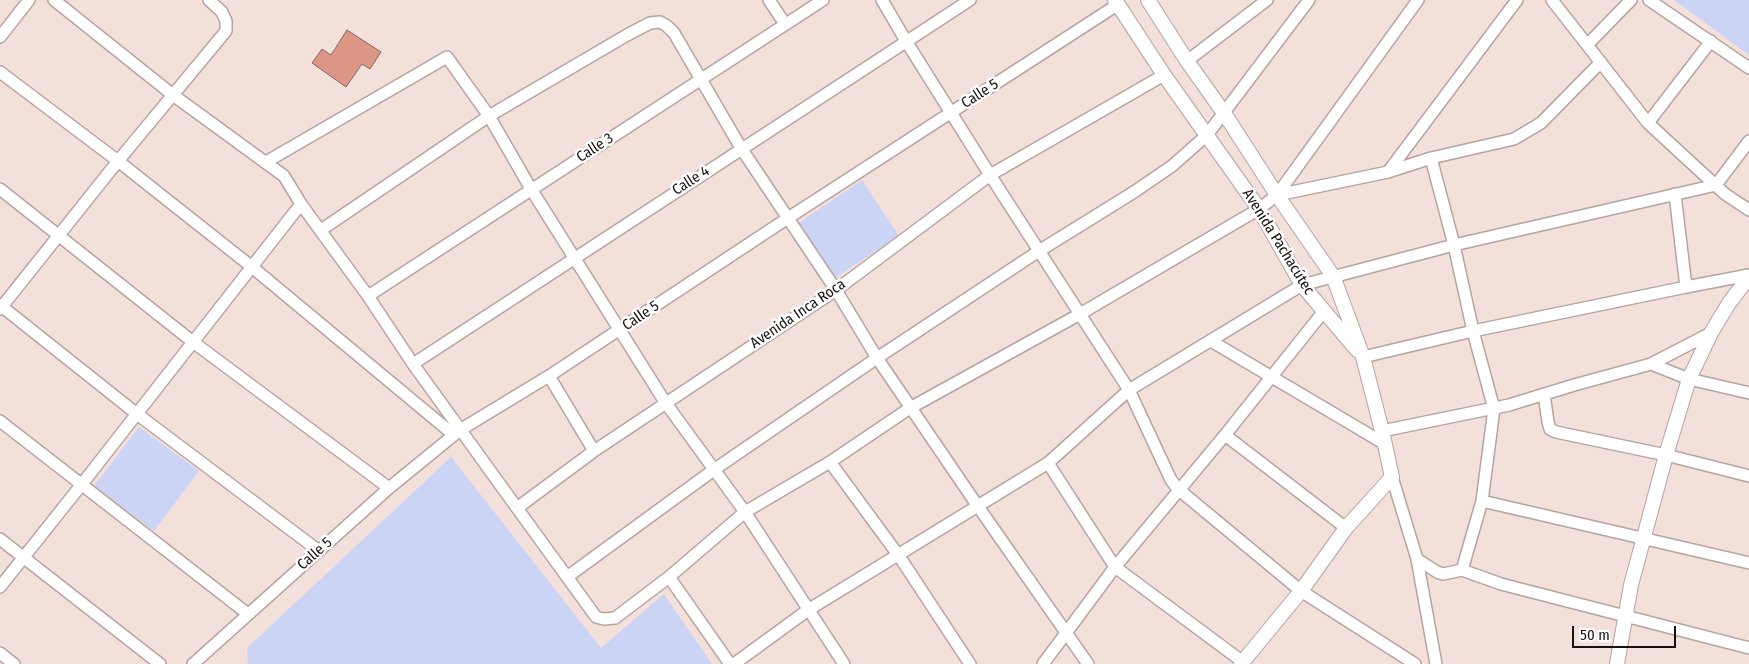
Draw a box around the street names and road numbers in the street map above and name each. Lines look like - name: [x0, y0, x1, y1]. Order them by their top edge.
- street label: Calle 5: [958, 75, 1002, 113]
- street label: Calle 3: [573, 130, 617, 166]
- street label: Calle 4: [669, 162, 713, 200]
- street label: Avenida Pachacútec: [1238, 186, 1318, 298]
- street label: Avenida Inca Roca: [747, 276, 849, 352]
- street label: Calle 5: [619, 297, 663, 335]
- street label: Calle 5: [294, 534, 336, 574]

